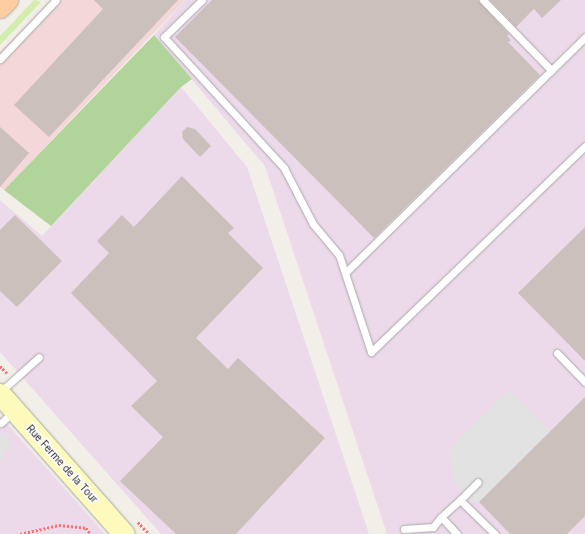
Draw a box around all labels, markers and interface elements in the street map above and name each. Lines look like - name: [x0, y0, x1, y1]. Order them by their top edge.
- street label: Rue Ferme de la Tour: [24, 423, 100, 505]

